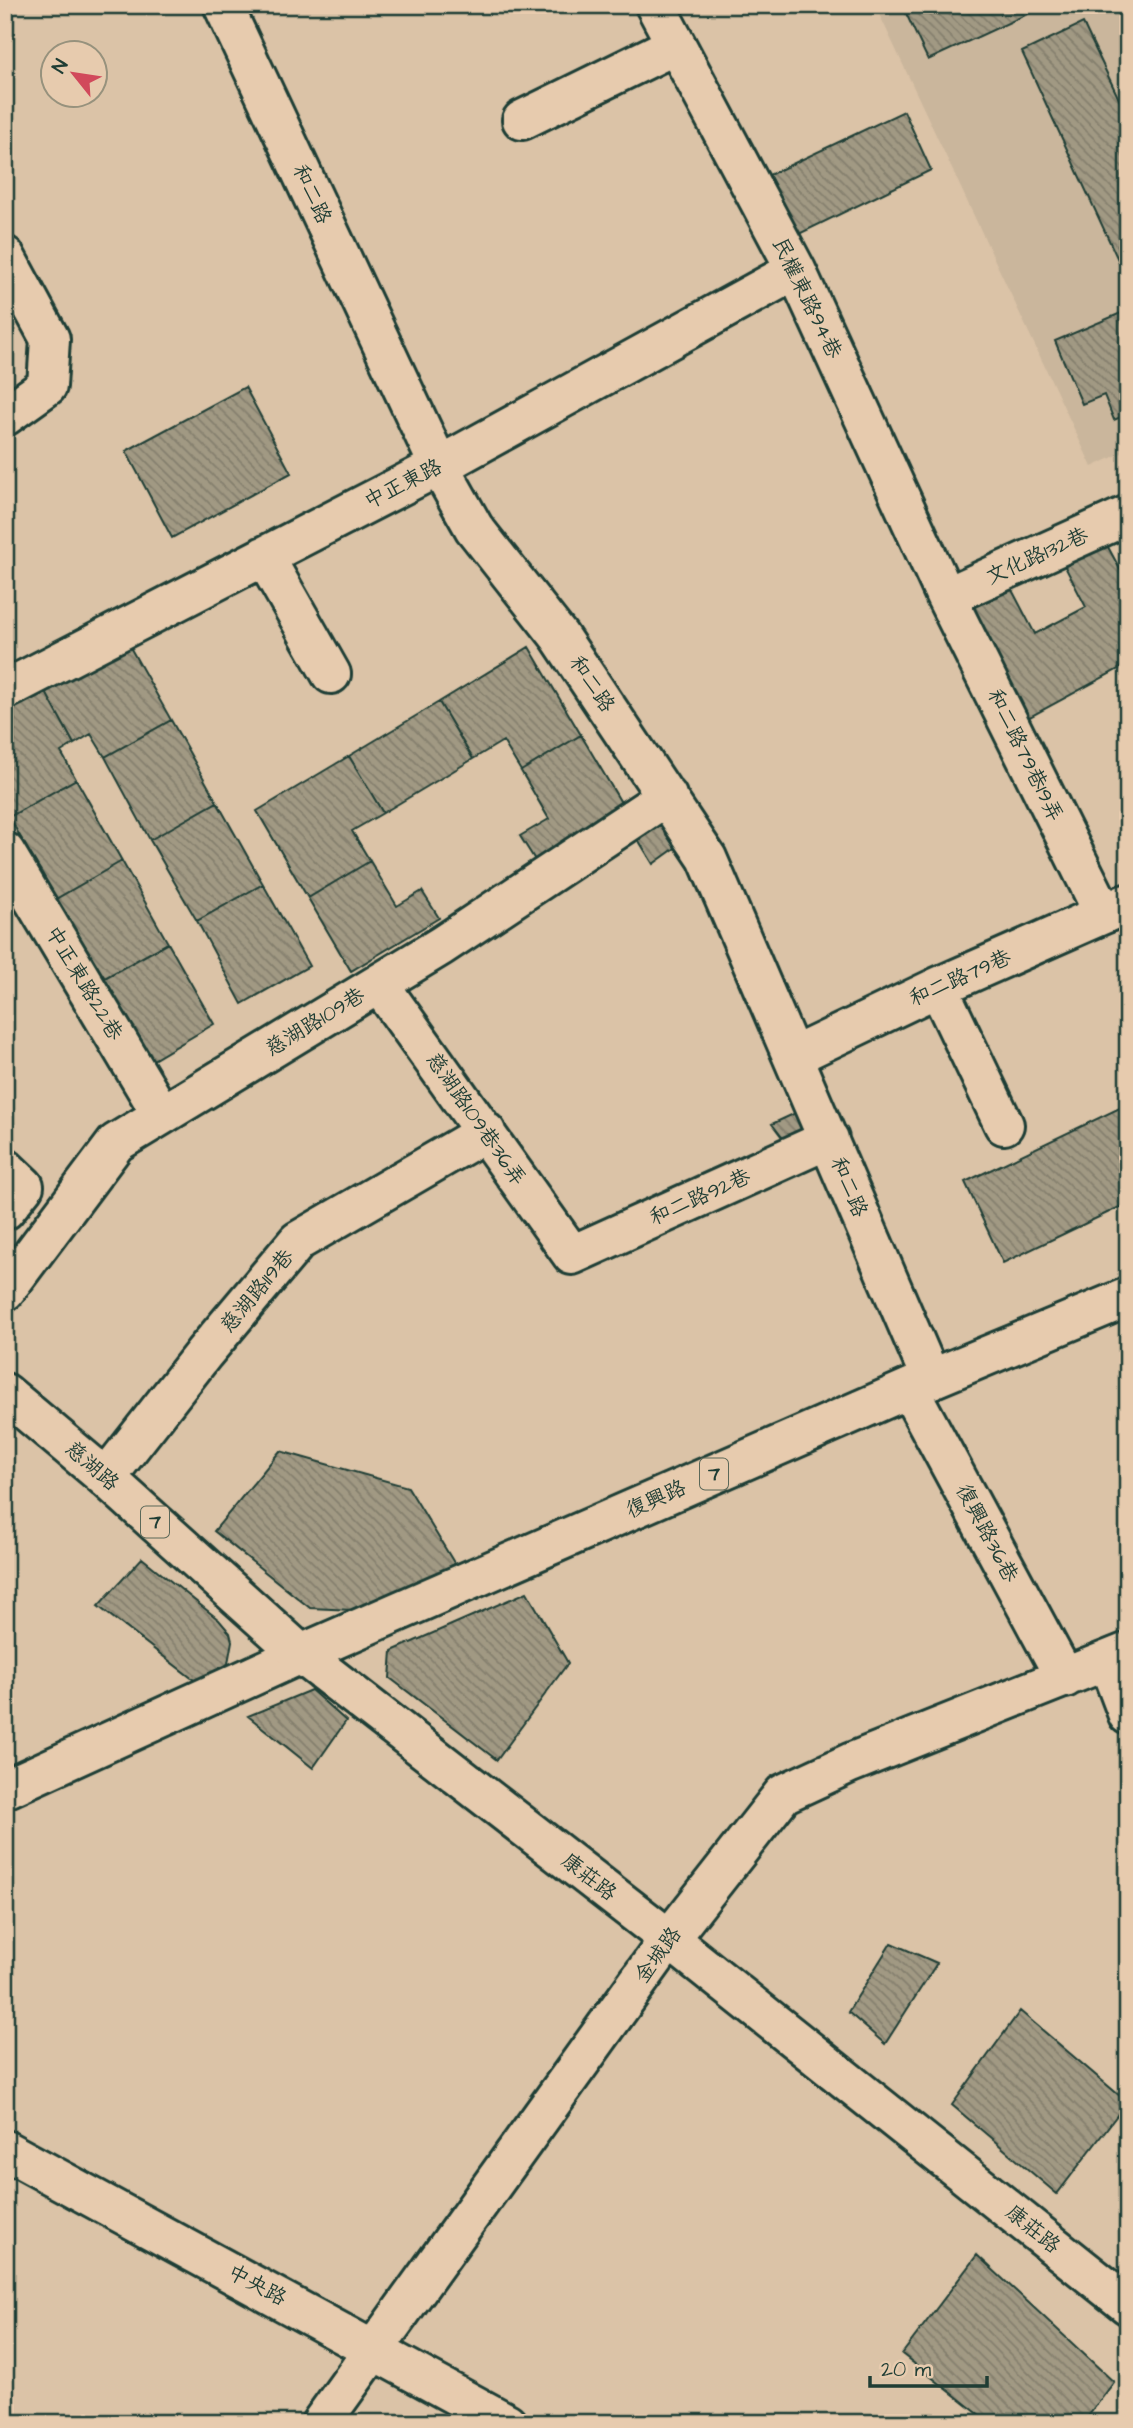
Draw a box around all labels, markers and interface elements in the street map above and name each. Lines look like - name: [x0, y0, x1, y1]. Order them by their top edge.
- north arrow: [38, 38, 108, 108]
- text: N: [46, 54, 75, 78]
- street label: 和二路: [286, 159, 338, 229]
- street label: 民權東路94巷: [765, 233, 849, 363]
- street label: 中正東路: [359, 452, 447, 516]
- street label: 文化路132巷: [981, 521, 1093, 591]
- street label: 和二路: [562, 650, 622, 718]
- street label: 和二路79巷19弄: [980, 684, 1070, 826]
- street label: 中正東路22巷: [38, 920, 130, 1046]
- street label: 和二路79巷: [904, 943, 1016, 1013]
- street label: 慈湖路109巷: [260, 981, 370, 1063]
- street label: 慈湖路109巷36弄: [419, 1046, 533, 1192]
- street label: 和二路: [823, 1152, 875, 1222]
- street label: 和二路92巷: [645, 1162, 755, 1232]
- street label: 慈湖路119巷: [213, 1243, 301, 1339]
- street label: 慈湖路: [59, 1434, 125, 1498]
- road number: 7: [700, 1458, 728, 1490]
- street label: 復興路: [621, 1473, 691, 1525]
- street label: 復興路36巷: [949, 1479, 1025, 1587]
- road number: 7: [141, 1506, 169, 1538]
- street label: 康莊路: [555, 1846, 623, 1908]
- street label: 金城路: [628, 1921, 688, 1989]
- street label: 康莊路: [999, 2198, 1067, 2260]
- street label: 中央路: [222, 2257, 292, 2313]
- scale bar: [870, 2344, 988, 2388]
- text: 20 m: [881, 2355, 932, 2384]

